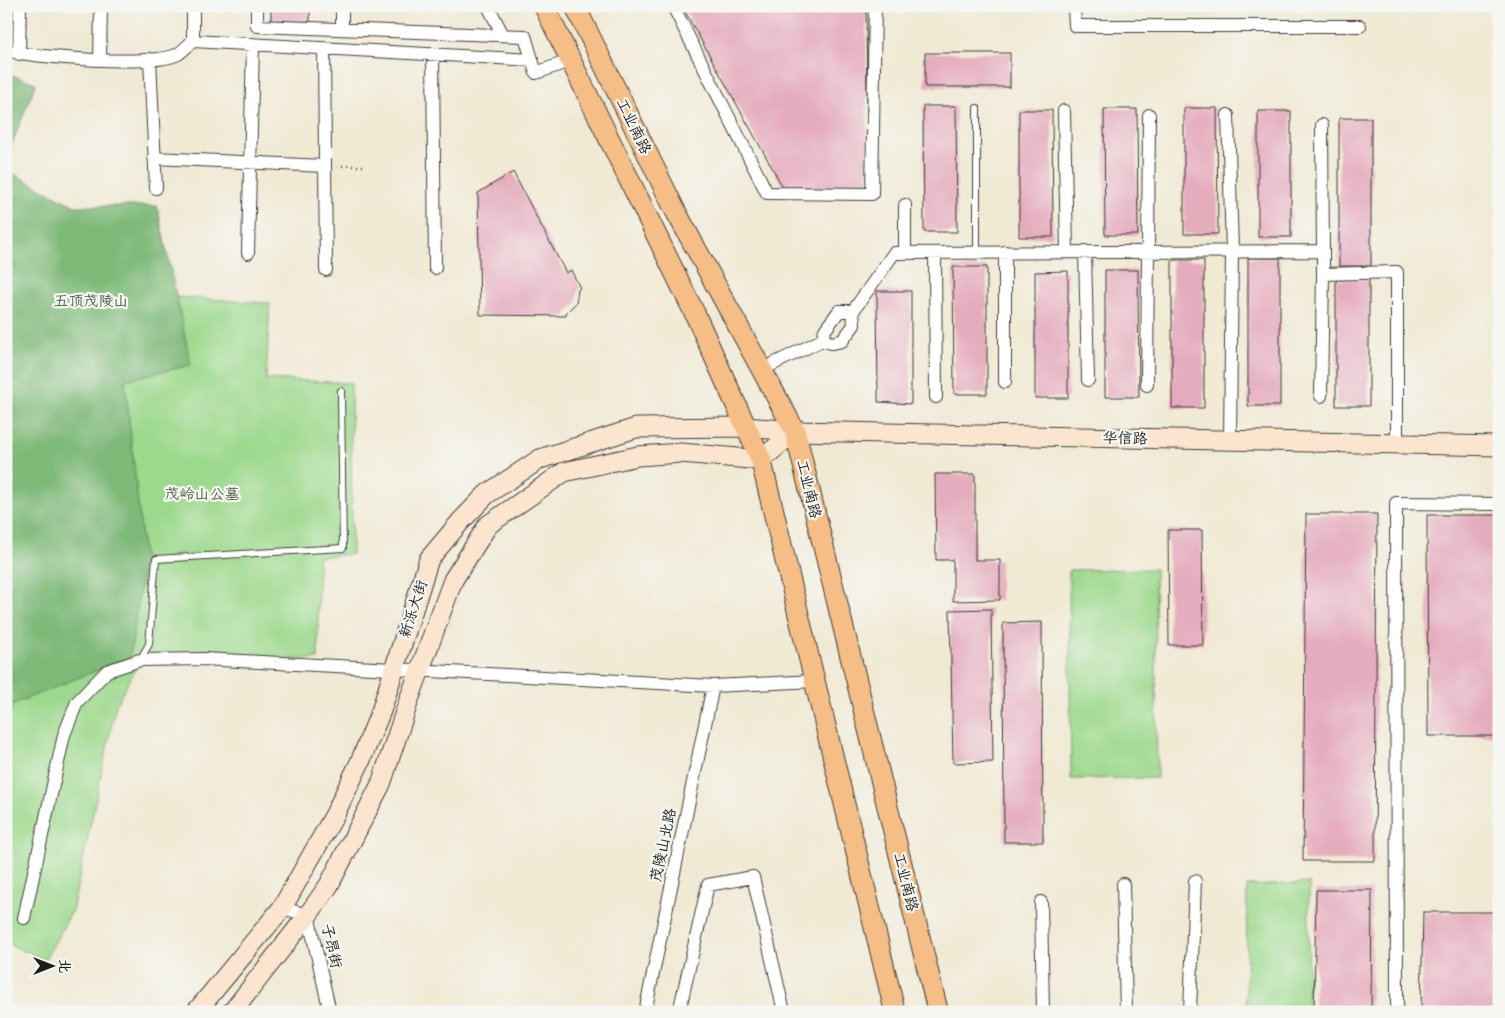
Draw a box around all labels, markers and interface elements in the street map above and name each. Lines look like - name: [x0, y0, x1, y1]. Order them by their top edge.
- street label: 工业南路: [612, 95, 656, 157]
- park label: 五顶茂陵山: [53, 291, 129, 311]
- street label: 华信路: [1102, 428, 1148, 448]
- street label: 工业南路: [792, 457, 826, 521]
- park label: 茂岭山公墓: [164, 484, 240, 504]
- street label: 新泺大街: [394, 577, 432, 641]
- street label: 茂陵山北路: [645, 806, 681, 884]
- street label: 工业南路: [889, 850, 923, 914]
- street label: 子昂街: [317, 922, 347, 970]
- north arrow: [28, 940, 78, 990]
- text: 北: [56, 959, 74, 973]

